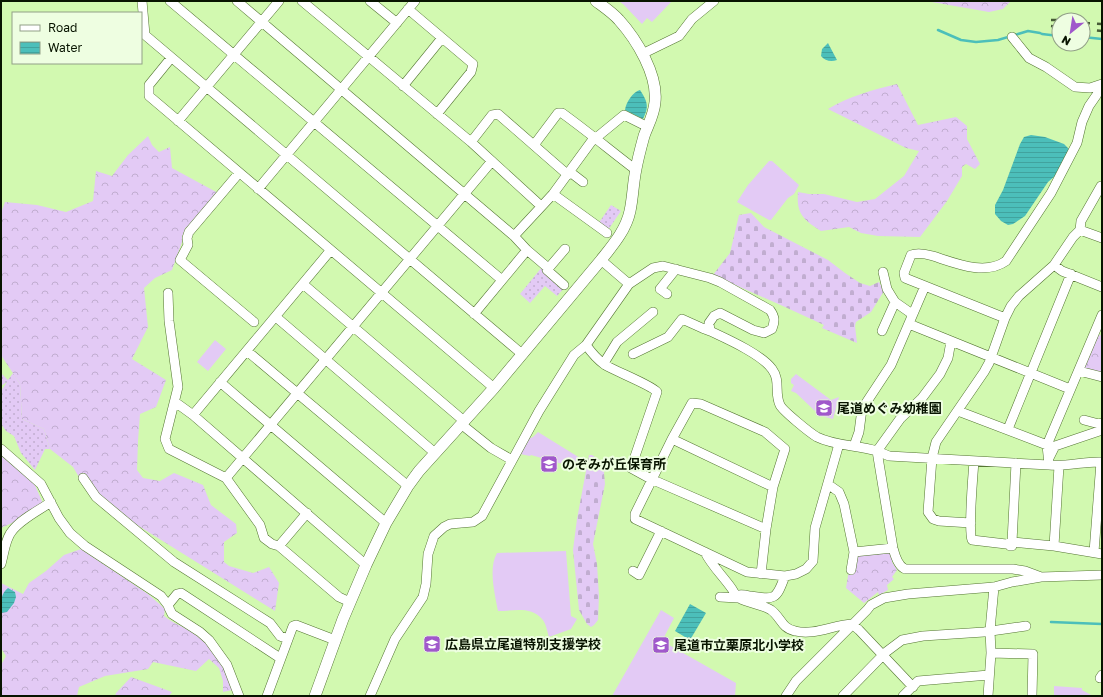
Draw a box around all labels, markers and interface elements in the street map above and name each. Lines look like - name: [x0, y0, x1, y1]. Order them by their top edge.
- legend: [12, 12, 142, 64]
- north arrow: [1051, 12, 1091, 52]
- text: Road: [48, 20, 77, 35]
- text: N: [1059, 33, 1073, 49]
- text: Water: [48, 40, 82, 55]
- school or university icon: 尾道めぐみ幼稚園: [814, 398, 834, 418]
- place label: 尾道めぐみ幼稚園: [837, 400, 941, 416]
- school or university icon: のぞみが丘保育所: [539, 454, 559, 474]
- place label: のぞみが丘保育所: [562, 456, 666, 472]
- school or university icon: 広島県立尾道特別支援学校: [422, 634, 442, 654]
- school or university icon: 尾道市立栗原北小学校: [651, 635, 671, 655]
- place label: 広島県立尾道特別支援学校: [445, 636, 601, 652]
- place label: 尾道市立栗原北小学校: [674, 637, 804, 653]

